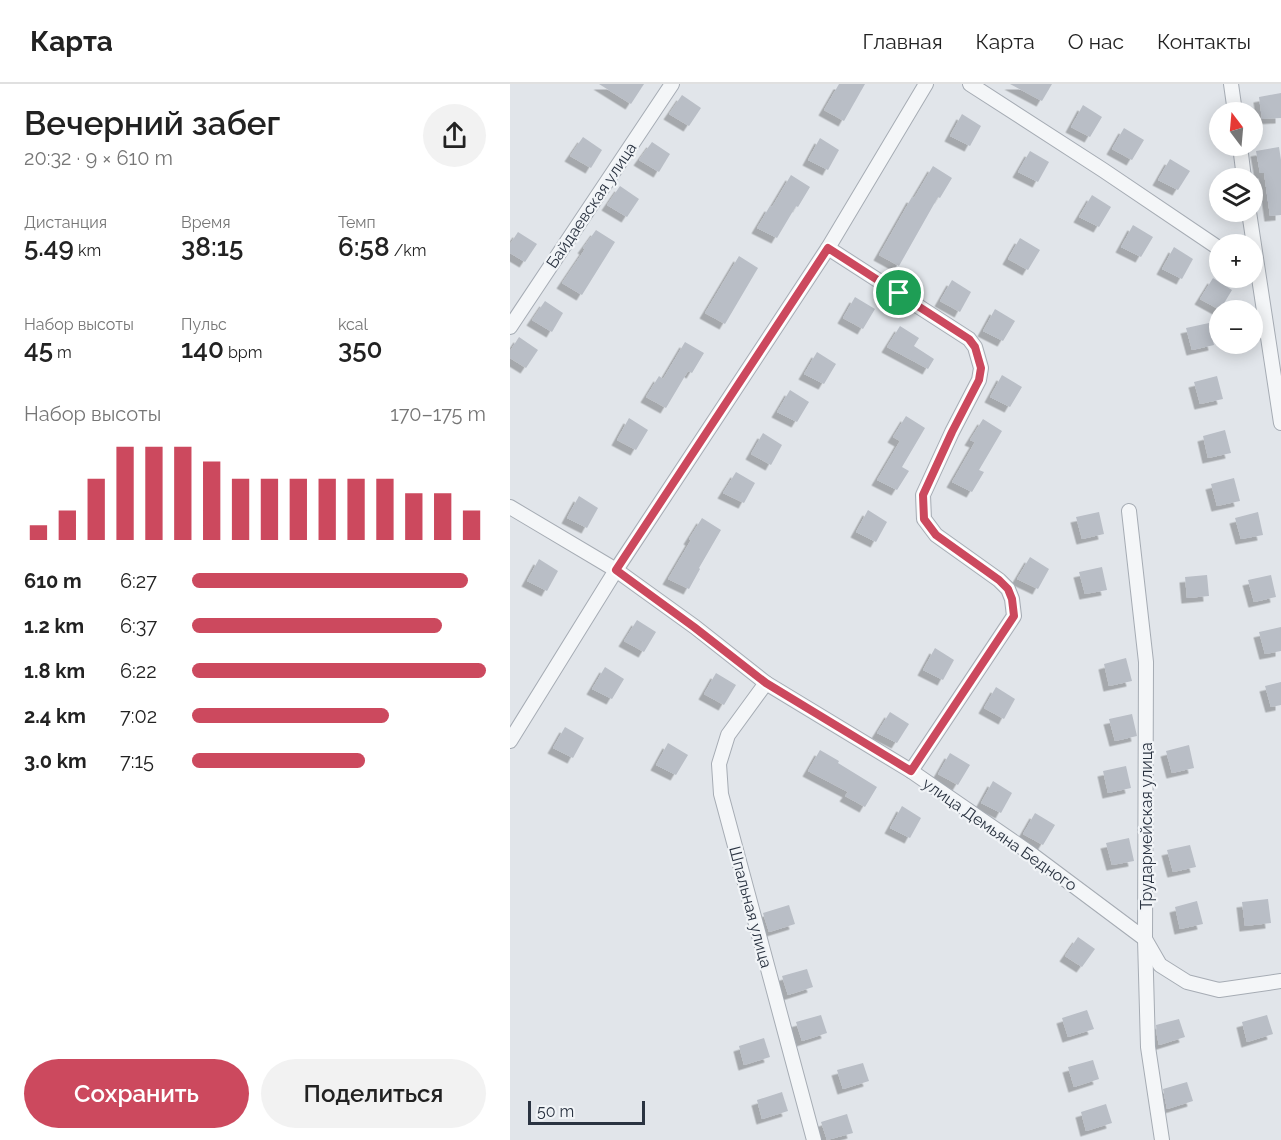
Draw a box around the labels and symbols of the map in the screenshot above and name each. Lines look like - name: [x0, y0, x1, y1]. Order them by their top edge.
- north arrow: [1209, 102, 1263, 156]
- street label: Байдаевская улица: [542, 139, 641, 272]
- pin: [873, 267, 924, 318]
- street label: Трудармейская улица: [1137, 742, 1156, 910]
- street label: улица Демьяна Бедного: [919, 774, 1081, 895]
- street label: Шпальная улица: [725, 844, 776, 970]
- scale bar: [528, 1098, 645, 1126]

